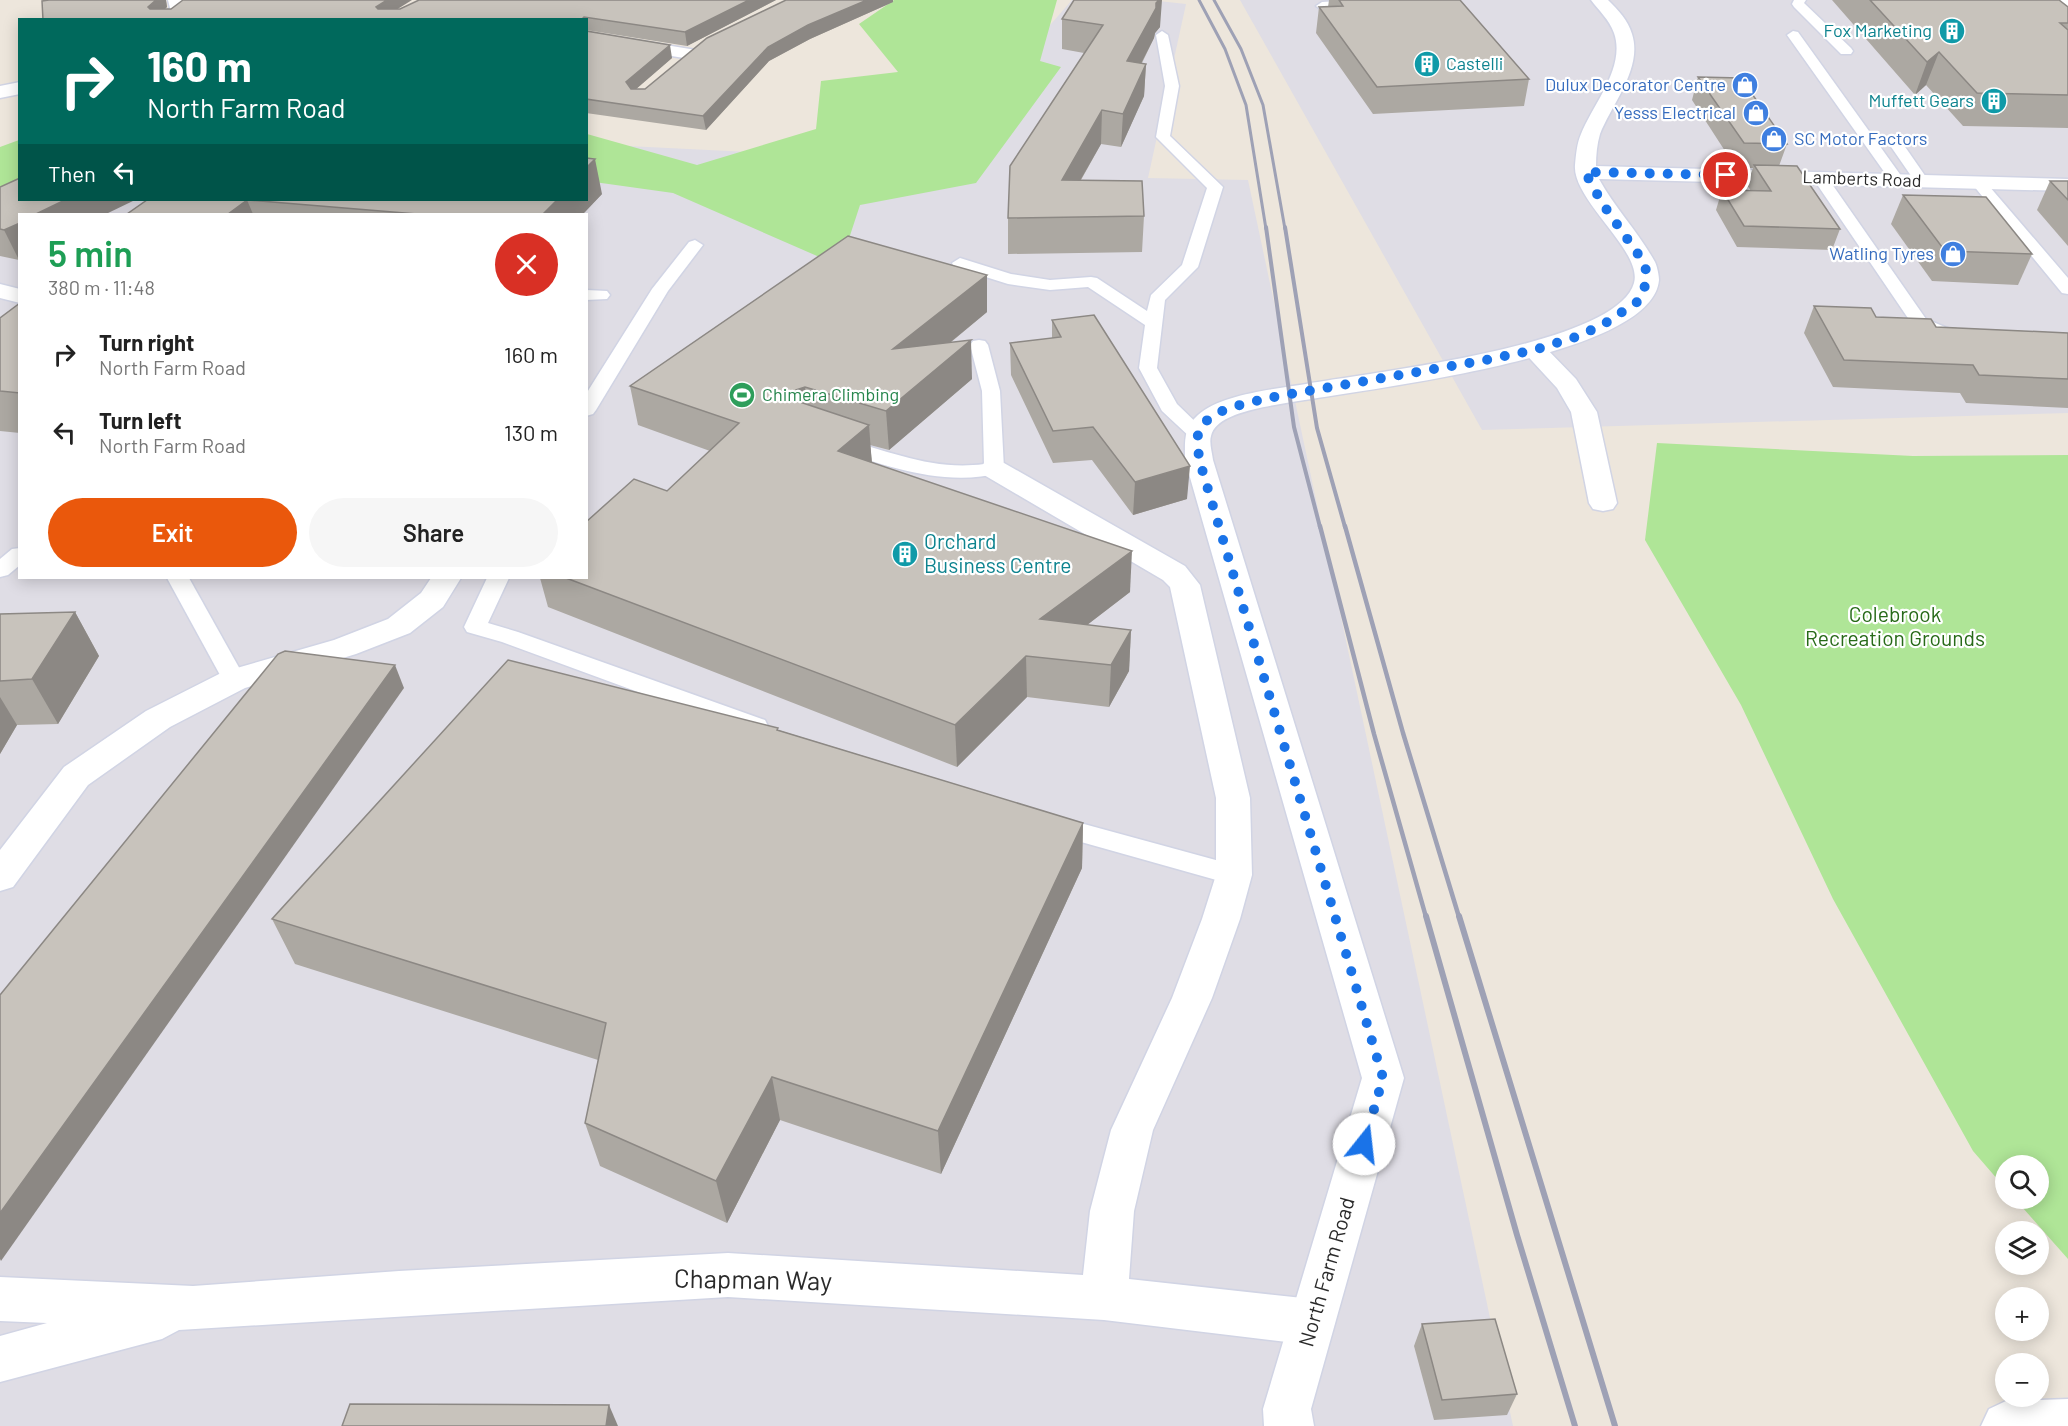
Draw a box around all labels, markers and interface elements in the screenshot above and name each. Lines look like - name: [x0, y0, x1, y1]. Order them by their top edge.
- building icon: Fox Marketing: [1937, 16, 1967, 46]
- place label: Fox Marketing: [1823, 19, 1932, 41]
- text: 160 m: [147, 40, 252, 90]
- icon: right: [48, 42, 126, 120]
- building icon: Castelli: [1412, 49, 1442, 79]
- place label: Castelli: [1446, 52, 1503, 74]
- shop icon: Dulux Decorator Centre: [1730, 70, 1760, 100]
- place label: Dulux Decorator Centre: [1545, 73, 1726, 95]
- building icon: Muffett Gears: [1979, 86, 2009, 116]
- place label: Muffett Gears: [1868, 89, 1974, 111]
- text: North Farm Road: [147, 91, 345, 123]
- shop icon: Yesss Electrical: [1741, 98, 1771, 128]
- place label: Yesss Electrical: [1614, 101, 1736, 123]
- shop icon: SC Motor Factors: [1759, 124, 1789, 154]
- place label: SC Motor Factors: [1794, 127, 1927, 149]
- pin: [1700, 149, 1751, 200]
- icon: left: [108, 156, 141, 189]
- icon: arrive: [1709, 158, 1742, 191]
- text: Then: [48, 160, 96, 186]
- street label: Lamberts Road: [1802, 165, 1922, 191]
- text: 5 min: [48, 231, 133, 274]
- button: close: [495, 233, 558, 296]
- shop icon: Watling Tyres: [1938, 239, 1968, 269]
- place label: Watling Tyres: [1829, 242, 1934, 264]
- text: 380 m · 11:48: [48, 275, 155, 299]
- text: Turn right: [99, 329, 194, 355]
- icon: right: [48, 338, 81, 371]
- text: 160 m: [504, 341, 558, 367]
- text: North Farm Road: [99, 355, 246, 379]
- sports icon: Chimera Climbing: [727, 380, 757, 410]
- place label: Chimera Climbing: [762, 383, 899, 405]
- text: Turn left: [99, 407, 182, 433]
- icon: left: [48, 416, 81, 449]
- text: 130 m: [504, 419, 558, 445]
- text: North Farm Road: [99, 433, 246, 457]
- button: Exit: [48, 498, 297, 567]
- button: Share: [309, 498, 558, 567]
- place label: Orchard Business Centre: [924, 528, 1071, 577]
- building icon: Orchard Business Centre: [890, 539, 920, 569]
- park label: Colebrook Recreation Grounds: [1805, 601, 1985, 650]
- position arrow: [1332, 1112, 1396, 1176]
- map controls: [1995, 1155, 2049, 1407]
- button: search: [1995, 1155, 2049, 1209]
- street label: North Farm Road: [1292, 1194, 1359, 1349]
- button: layers: [1995, 1221, 2049, 1275]
- street label: Chapman Way: [674, 1262, 832, 1295]
- button: +: [1995, 1287, 2049, 1341]
- button: −: [1995, 1353, 2049, 1407]

